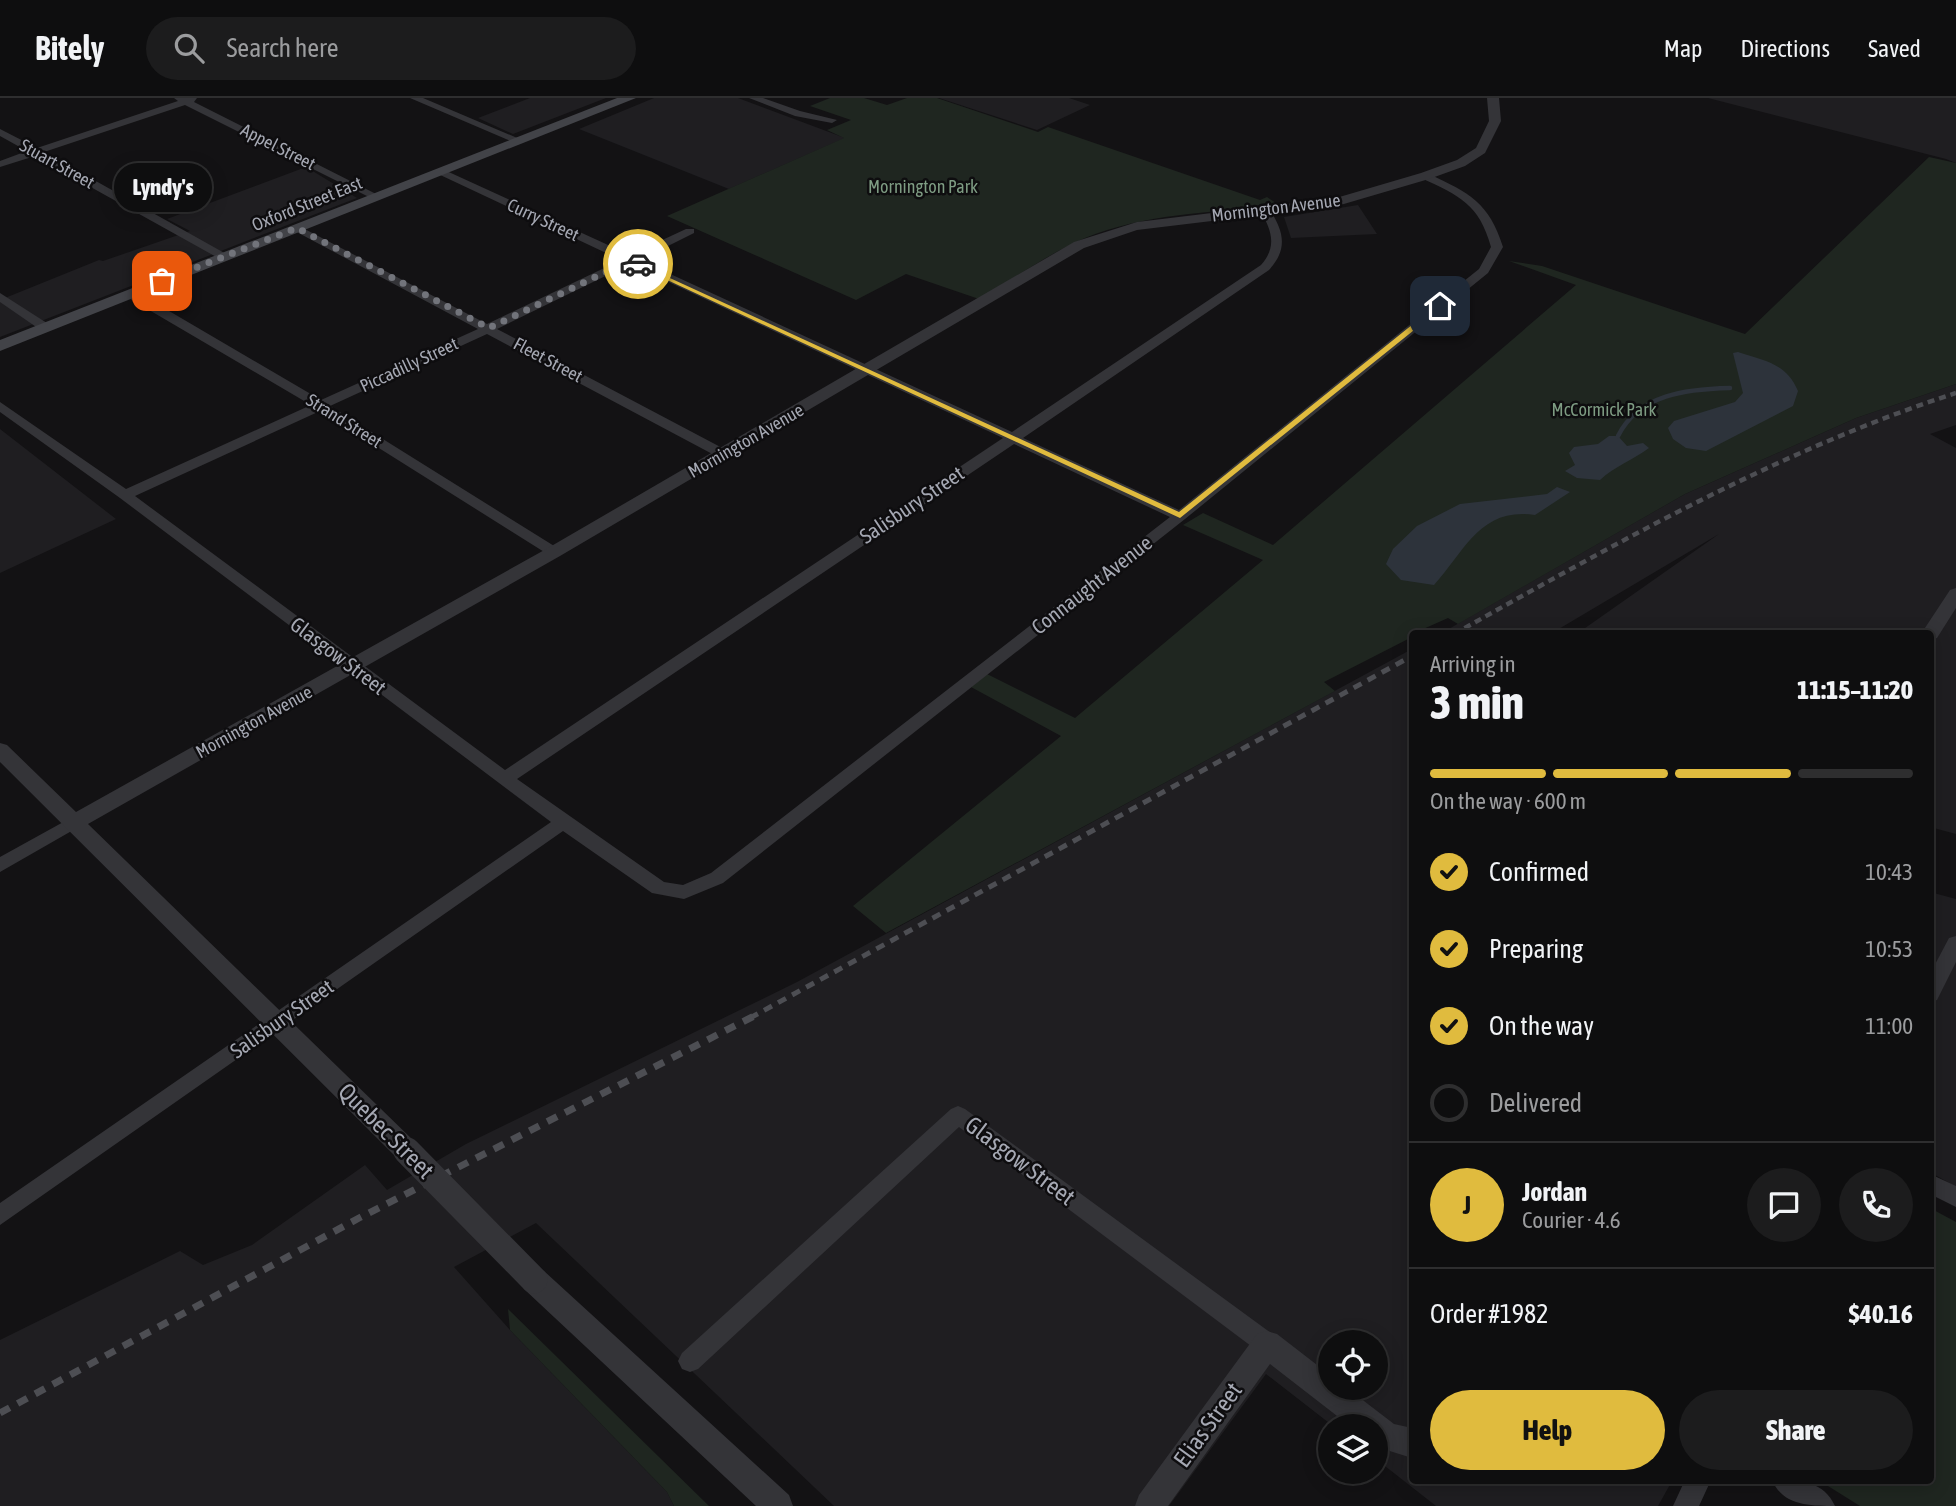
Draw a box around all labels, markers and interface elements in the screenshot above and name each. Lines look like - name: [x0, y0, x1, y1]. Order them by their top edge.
- search box: [146, 17, 636, 80]
- text: Bitely: [35, 29, 104, 67]
- icon: search: [170, 29, 208, 67]
- text: Search here: [226, 33, 339, 63]
- text: Map: [1664, 35, 1702, 62]
- text: Directions: [1740, 35, 1830, 62]
- text: Saved: [1868, 35, 1921, 62]
- street label: Appel Street: [237, 119, 319, 174]
- street label: Stuart Street: [16, 134, 98, 193]
- callout: Lyndy's: [113, 162, 211, 211]
- street label: Oxford Street East: [249, 172, 365, 235]
- text: Lyndy's: [132, 174, 194, 200]
- park label: Mornington Park: [868, 176, 978, 197]
- street label: Mornington Avenue: [1210, 189, 1342, 226]
- street label: Curry Street: [504, 194, 582, 245]
- courier: [603, 229, 673, 299]
- icon: car: [619, 245, 657, 283]
- pin: [132, 251, 192, 311]
- icon: bag: [143, 262, 181, 300]
- pin: [1410, 276, 1470, 336]
- icon: home: [1421, 287, 1459, 325]
- street label: Piccadilly Street: [356, 333, 461, 396]
- street label: Fleet Street: [510, 333, 586, 386]
- street label: Strand Street: [303, 389, 386, 452]
- street label: Mornington Avenue: [684, 399, 807, 482]
- park label: McCormick Park: [1552, 399, 1656, 420]
- street label: Salisbury Street: [855, 461, 968, 548]
- street label: Connaught Avenue: [1027, 530, 1156, 639]
- street label: Glasgow Street: [286, 611, 391, 699]
- text: Arriving in: [1430, 651, 1516, 677]
- text: 11:15–11:20: [1797, 675, 1913, 705]
- text: 3 min: [1430, 676, 1524, 729]
- street label: Mornington Avenue: [192, 681, 316, 762]
- text: On the way · 600 m: [1430, 788, 1586, 814]
- icon: check: [1430, 853, 1468, 891]
- text: Confirmed: [1489, 857, 1589, 887]
- text: 10:43: [1865, 859, 1913, 885]
- icon: check: [1430, 930, 1468, 968]
- text: Preparing: [1489, 934, 1583, 964]
- text: 10:53: [1865, 936, 1913, 962]
- street label: Salisbury Street: [225, 974, 338, 1063]
- icon: check: [1430, 1007, 1468, 1045]
- text: On the way: [1489, 1011, 1594, 1041]
- text: 11:00: [1865, 1013, 1913, 1039]
- street label: Quebec Street: [333, 1077, 440, 1184]
- text: Delivered: [1489, 1088, 1582, 1118]
- street label: Glasgow Street: [960, 1111, 1080, 1211]
- button: chat: [1747, 1168, 1821, 1242]
- button: phone: [1839, 1168, 1913, 1242]
- text: Jordan: [1522, 1177, 1587, 1207]
- text: J: [1463, 1190, 1471, 1220]
- text: Courier · 4.6: [1522, 1207, 1621, 1233]
- text: Order #1982: [1430, 1299, 1549, 1329]
- text: $40.16: [1849, 1299, 1913, 1329]
- map controls: [1318, 1330, 1388, 1484]
- button: locate: [1318, 1330, 1388, 1400]
- street label: Elias Street: [1168, 1377, 1247, 1472]
- button: Help: [1430, 1390, 1665, 1470]
- button: Share: [1679, 1390, 1913, 1470]
- button: layers: [1318, 1414, 1388, 1484]

